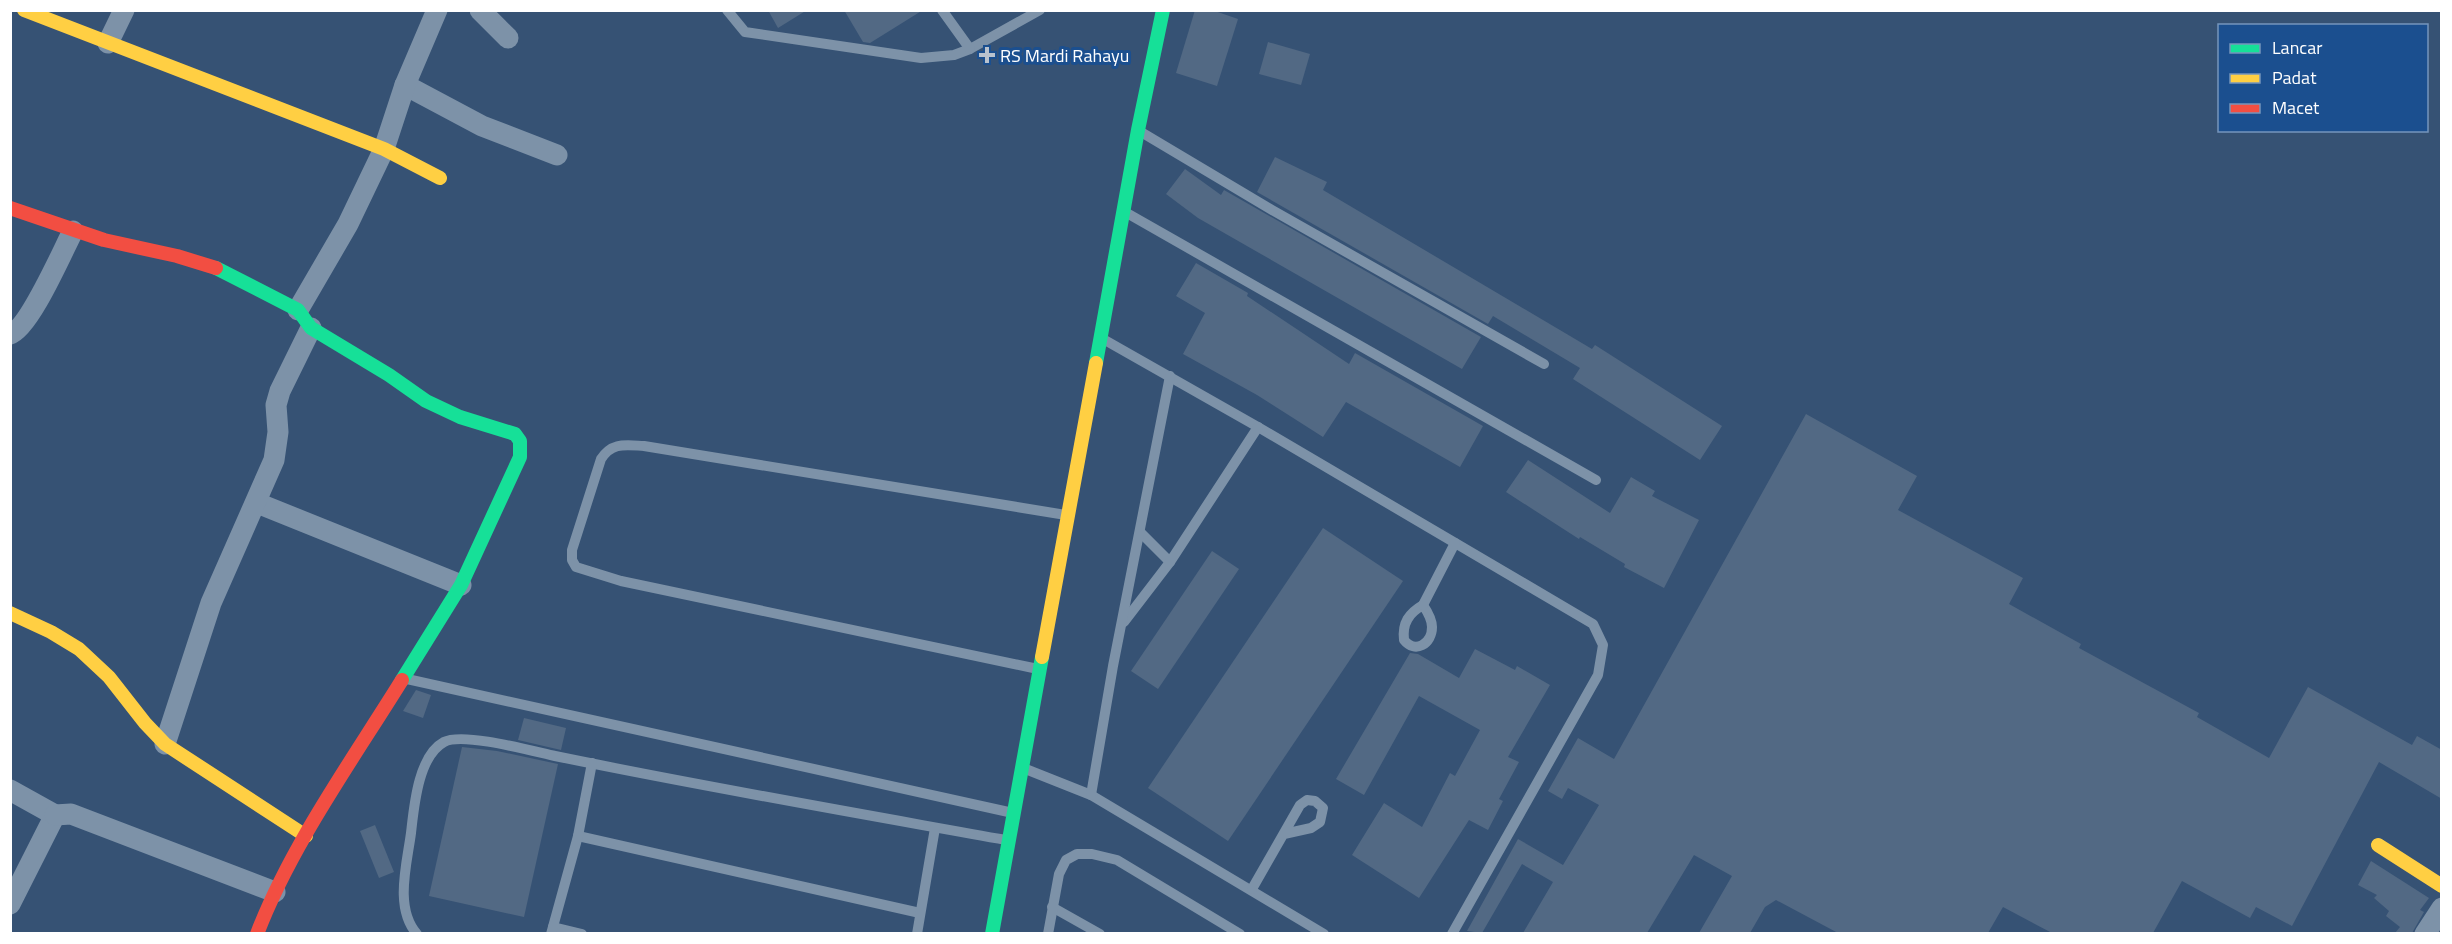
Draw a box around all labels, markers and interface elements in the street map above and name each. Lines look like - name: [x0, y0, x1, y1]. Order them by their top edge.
- legend: [2218, 24, 2428, 132]
- text: Lancar: [2272, 34, 2322, 61]
- place label: RS Mardi Rahayu: [1000, 42, 1129, 69]
- marker: RS Mardi Rahayu: [978, 46, 996, 64]
- text: Padat: [2272, 64, 2317, 91]
- text: Macet: [2272, 94, 2320, 121]

